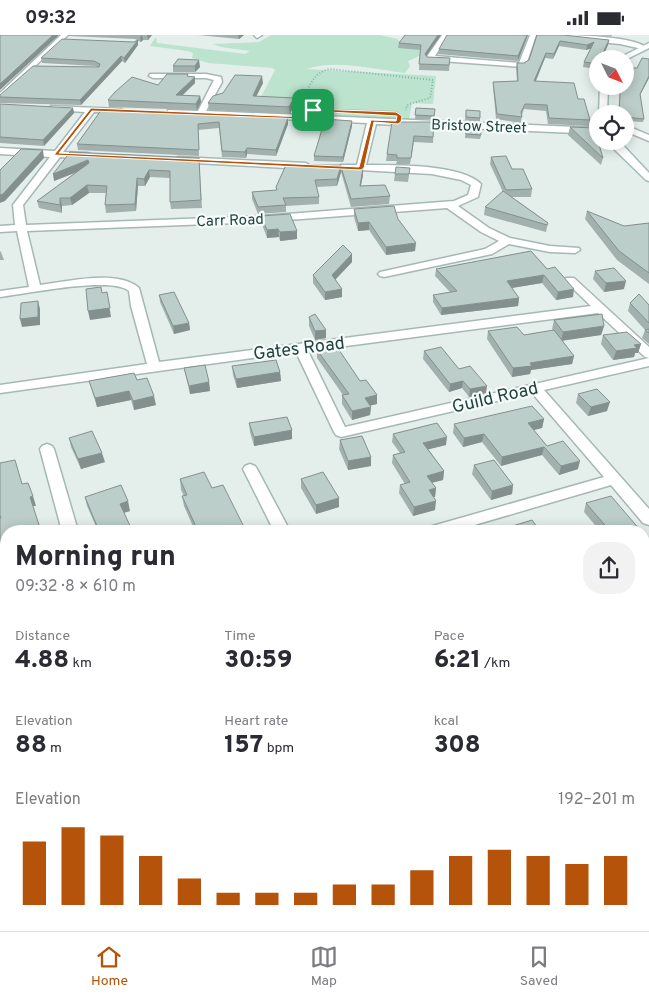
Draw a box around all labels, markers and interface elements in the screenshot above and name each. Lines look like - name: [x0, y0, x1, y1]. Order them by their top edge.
- text: 09:32: [25, 6, 76, 30]
- north arrow: [589, 50, 634, 95]
- map controls: [589, 50, 634, 150]
- pin: [292, 89, 334, 131]
- icon: arrive: [299, 96, 327, 124]
- button: locate: [589, 105, 634, 150]
- street label: Bristow Street: [431, 116, 527, 139]
- street label: Carr Road: [196, 211, 264, 232]
- street label: Gates Road: [252, 332, 346, 367]
- street label: Guild Road: [450, 377, 541, 420]
- text: Morning run: [15, 540, 176, 576]
- button: share: [583, 542, 635, 594]
- text: 09:32 · 8 × 610 m: [15, 577, 136, 597]
- text: Distance: [15, 628, 70, 645]
- text: Time: [224, 628, 256, 645]
- text: Pace: [434, 628, 464, 645]
- text: 4.88: [15, 645, 69, 677]
- text: 30:59: [224, 645, 292, 677]
- text: 6:21: [434, 645, 481, 677]
- text: km: [69, 655, 92, 672]
- text: /km: [481, 655, 510, 672]
- text: Elevation: [15, 713, 73, 730]
- text: Heart rate: [224, 713, 288, 730]
- text: kcal: [434, 713, 459, 730]
- text: 88: [15, 730, 47, 762]
- text: 157: [224, 730, 263, 762]
- text: 308: [434, 730, 481, 762]
- text: m: [47, 740, 62, 757]
- text: bpm: [263, 740, 294, 757]
- text: Elevation: [15, 790, 81, 810]
- text: 192–201 m: [558, 790, 635, 810]
- tab: Home: [91, 943, 128, 990]
- tab: Map: [310, 943, 338, 990]
- tab: Saved: [520, 943, 558, 990]

